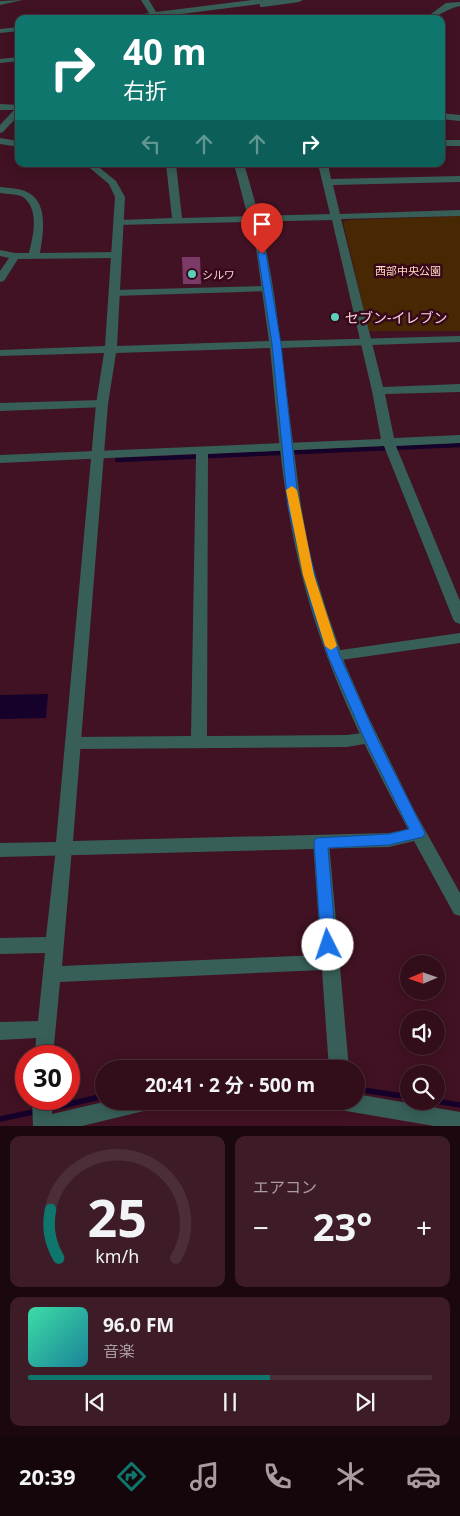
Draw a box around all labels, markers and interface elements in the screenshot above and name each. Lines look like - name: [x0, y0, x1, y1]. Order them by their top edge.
- text: 40 m: [123, 28, 206, 75]
- icon: right: [40, 35, 105, 100]
- text: 右折: [123, 75, 167, 105]
- icon: left: [137, 130, 165, 158]
- icon: ahead: [190, 130, 218, 158]
- icon: ahead: [243, 130, 271, 158]
- icon: right: [296, 130, 324, 158]
- pin: [241, 203, 283, 254]
- icon: arrive: [248, 210, 276, 238]
- park label: 西部中央公園: [375, 263, 441, 278]
- place label: シルワ: [202, 267, 235, 282]
- marker: シルワ: [186, 268, 198, 280]
- place label: セブン-イレブン: [345, 308, 448, 327]
- marker: セブン-イレブン: [329, 311, 341, 323]
- position arrow: [301, 918, 353, 970]
- north arrow: [400, 955, 445, 1000]
- map controls: [400, 955, 445, 1110]
- button: sound: [400, 1010, 445, 1055]
- speed limit sign: 30: [15, 1045, 80, 1110]
- button: search: [400, 1065, 445, 1110]
- text: 20:41 · 2 分 · 500 m: [145, 1072, 315, 1098]
- text: エアコン: [253, 1176, 317, 1198]
- text: 25: [88, 1181, 147, 1252]
- text: 23°: [313, 1200, 372, 1252]
- text: −: [253, 1208, 269, 1246]
- text: +: [416, 1208, 432, 1246]
- text: km/h: [96, 1244, 139, 1268]
- text: 96.0 FM: [103, 1312, 174, 1338]
- text: 音楽: [103, 1340, 135, 1362]
- icon: previous: [81, 1388, 109, 1416]
- icon: pause: [216, 1388, 244, 1416]
- icon: next: [351, 1388, 379, 1416]
- icon: directions: [114, 1459, 149, 1494]
- icon: music: [187, 1459, 222, 1494]
- icon: phone: [260, 1459, 295, 1494]
- icon: climate: [333, 1459, 368, 1494]
- icon: car: [406, 1459, 441, 1494]
- text: 20:39: [19, 1461, 76, 1491]

